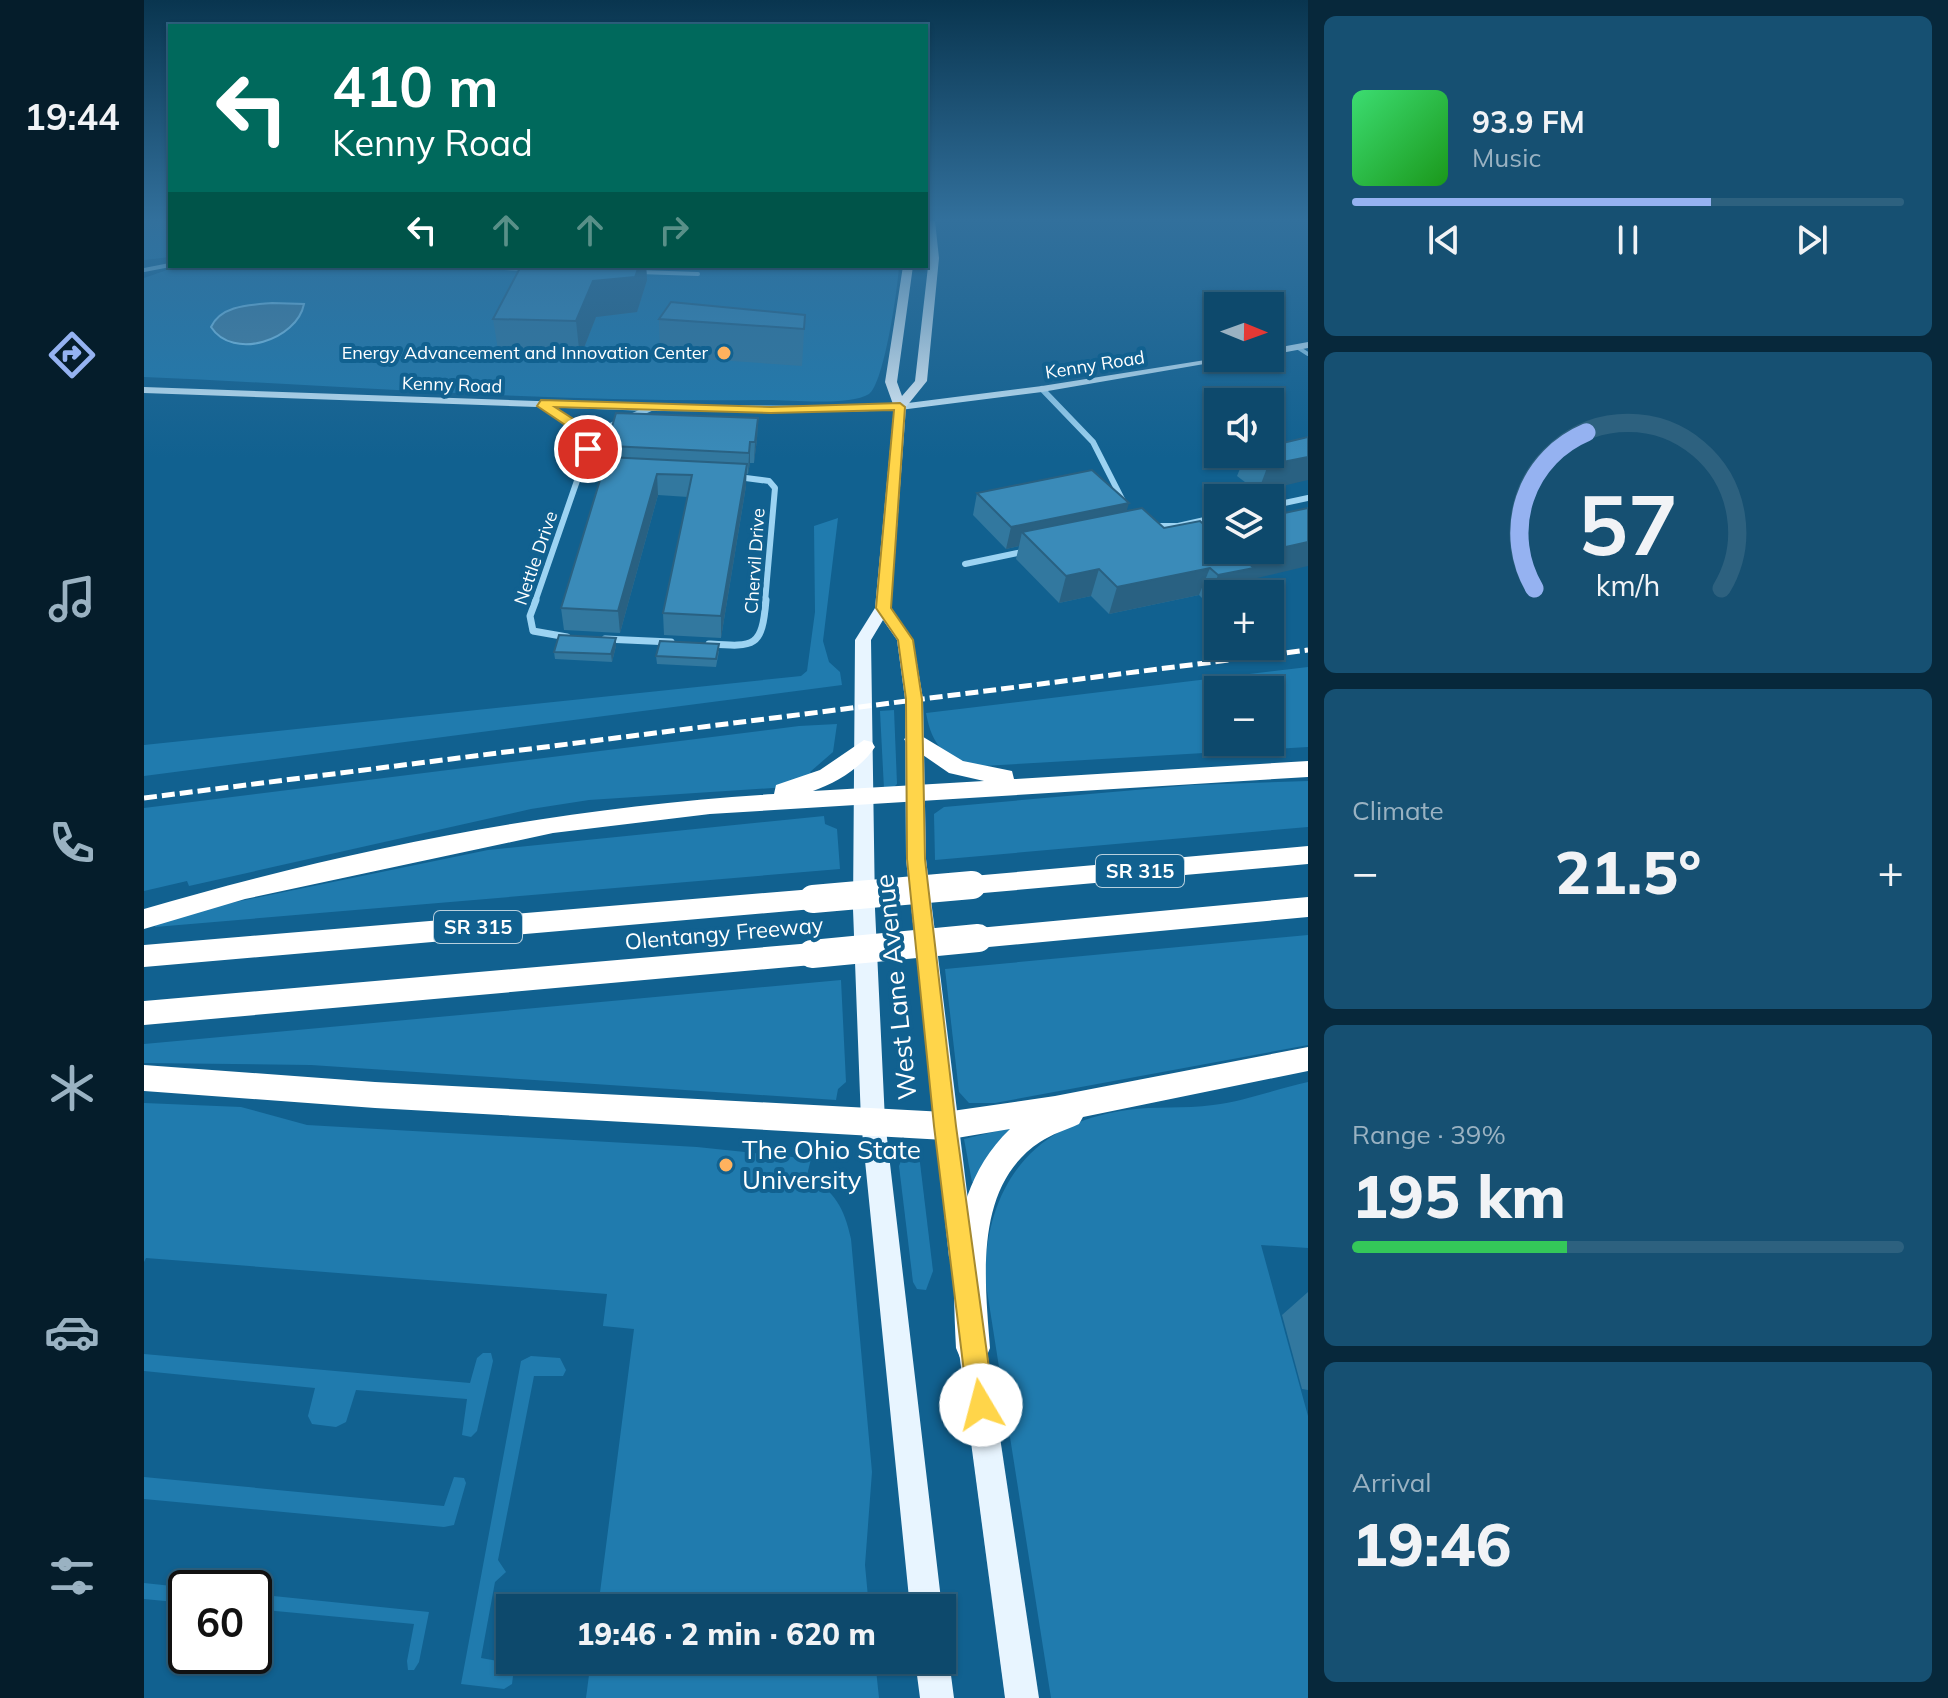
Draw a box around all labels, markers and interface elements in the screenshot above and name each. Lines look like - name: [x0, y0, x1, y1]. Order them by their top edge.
- text: 410 m: [332, 51, 499, 121]
- icon: left: [200, 56, 304, 160]
- text: 19:44: [24, 94, 120, 139]
- text: 93.9 FM: [1472, 103, 1585, 141]
- text: Kenny Road: [332, 120, 533, 165]
- text: Music: [1472, 141, 1541, 174]
- icon: left: [400, 208, 444, 252]
- icon: ahead: [484, 208, 528, 252]
- icon: ahead: [568, 208, 612, 252]
- icon: right: [652, 208, 696, 252]
- icon: previous: [1422, 218, 1466, 262]
- icon: pause: [1606, 218, 1650, 262]
- icon: next: [1790, 218, 1834, 262]
- north arrow: [1204, 292, 1284, 372]
- map controls: [1204, 292, 1284, 756]
- icon: directions: [44, 327, 100, 383]
- place label: Energy Advancement and Innovation Center: [342, 341, 708, 364]
- marker: Energy Advancement and Innovation Center: [715, 344, 733, 362]
- street label: Kenny Road: [1044, 345, 1146, 384]
- street label: Kenny Road: [401, 371, 503, 398]
- button: sound: [1204, 388, 1284, 468]
- pin: [554, 415, 622, 483]
- icon: arrive: [566, 427, 610, 471]
- text: 57: [1578, 470, 1678, 575]
- button: layers: [1204, 484, 1284, 564]
- street label: Chervil Drive: [739, 507, 770, 615]
- street label: Nettle Drive: [509, 508, 562, 608]
- text: km/h: [1596, 567, 1660, 603]
- icon: music: [44, 571, 100, 627]
- button: +: [1204, 580, 1284, 660]
- button: −: [1204, 676, 1284, 756]
- text: Climate: [1352, 794, 1444, 827]
- icon: phone: [44, 815, 100, 871]
- text: 21.5°: [1555, 834, 1701, 909]
- text: −: [1352, 844, 1378, 899]
- text: +: [1878, 844, 1904, 899]
- road number: SR 315: [1096, 855, 1184, 887]
- street label: West Lane Avenue: [867, 873, 924, 1101]
- street label: Olentangy Freeway: [624, 910, 825, 956]
- road number: SR 315: [434, 911, 522, 943]
- icon: climate: [44, 1060, 100, 1116]
- text: Range · 39%: [1352, 1118, 1506, 1151]
- place label: The Ohio State University: [742, 1133, 921, 1196]
- marker: The Ohio State University: [717, 1156, 735, 1174]
- text: 195 km: [1352, 1158, 1566, 1233]
- icon: car: [44, 1304, 100, 1360]
- position arrow: [939, 1363, 1023, 1447]
- text: Arrival: [1352, 1466, 1432, 1499]
- text: 19:46: [1352, 1506, 1512, 1581]
- icon: filters: [44, 1548, 100, 1604]
- speed limit sign: 60: [168, 1570, 272, 1674]
- text: 19:46 · 2 min · 620 m: [576, 1615, 876, 1653]

